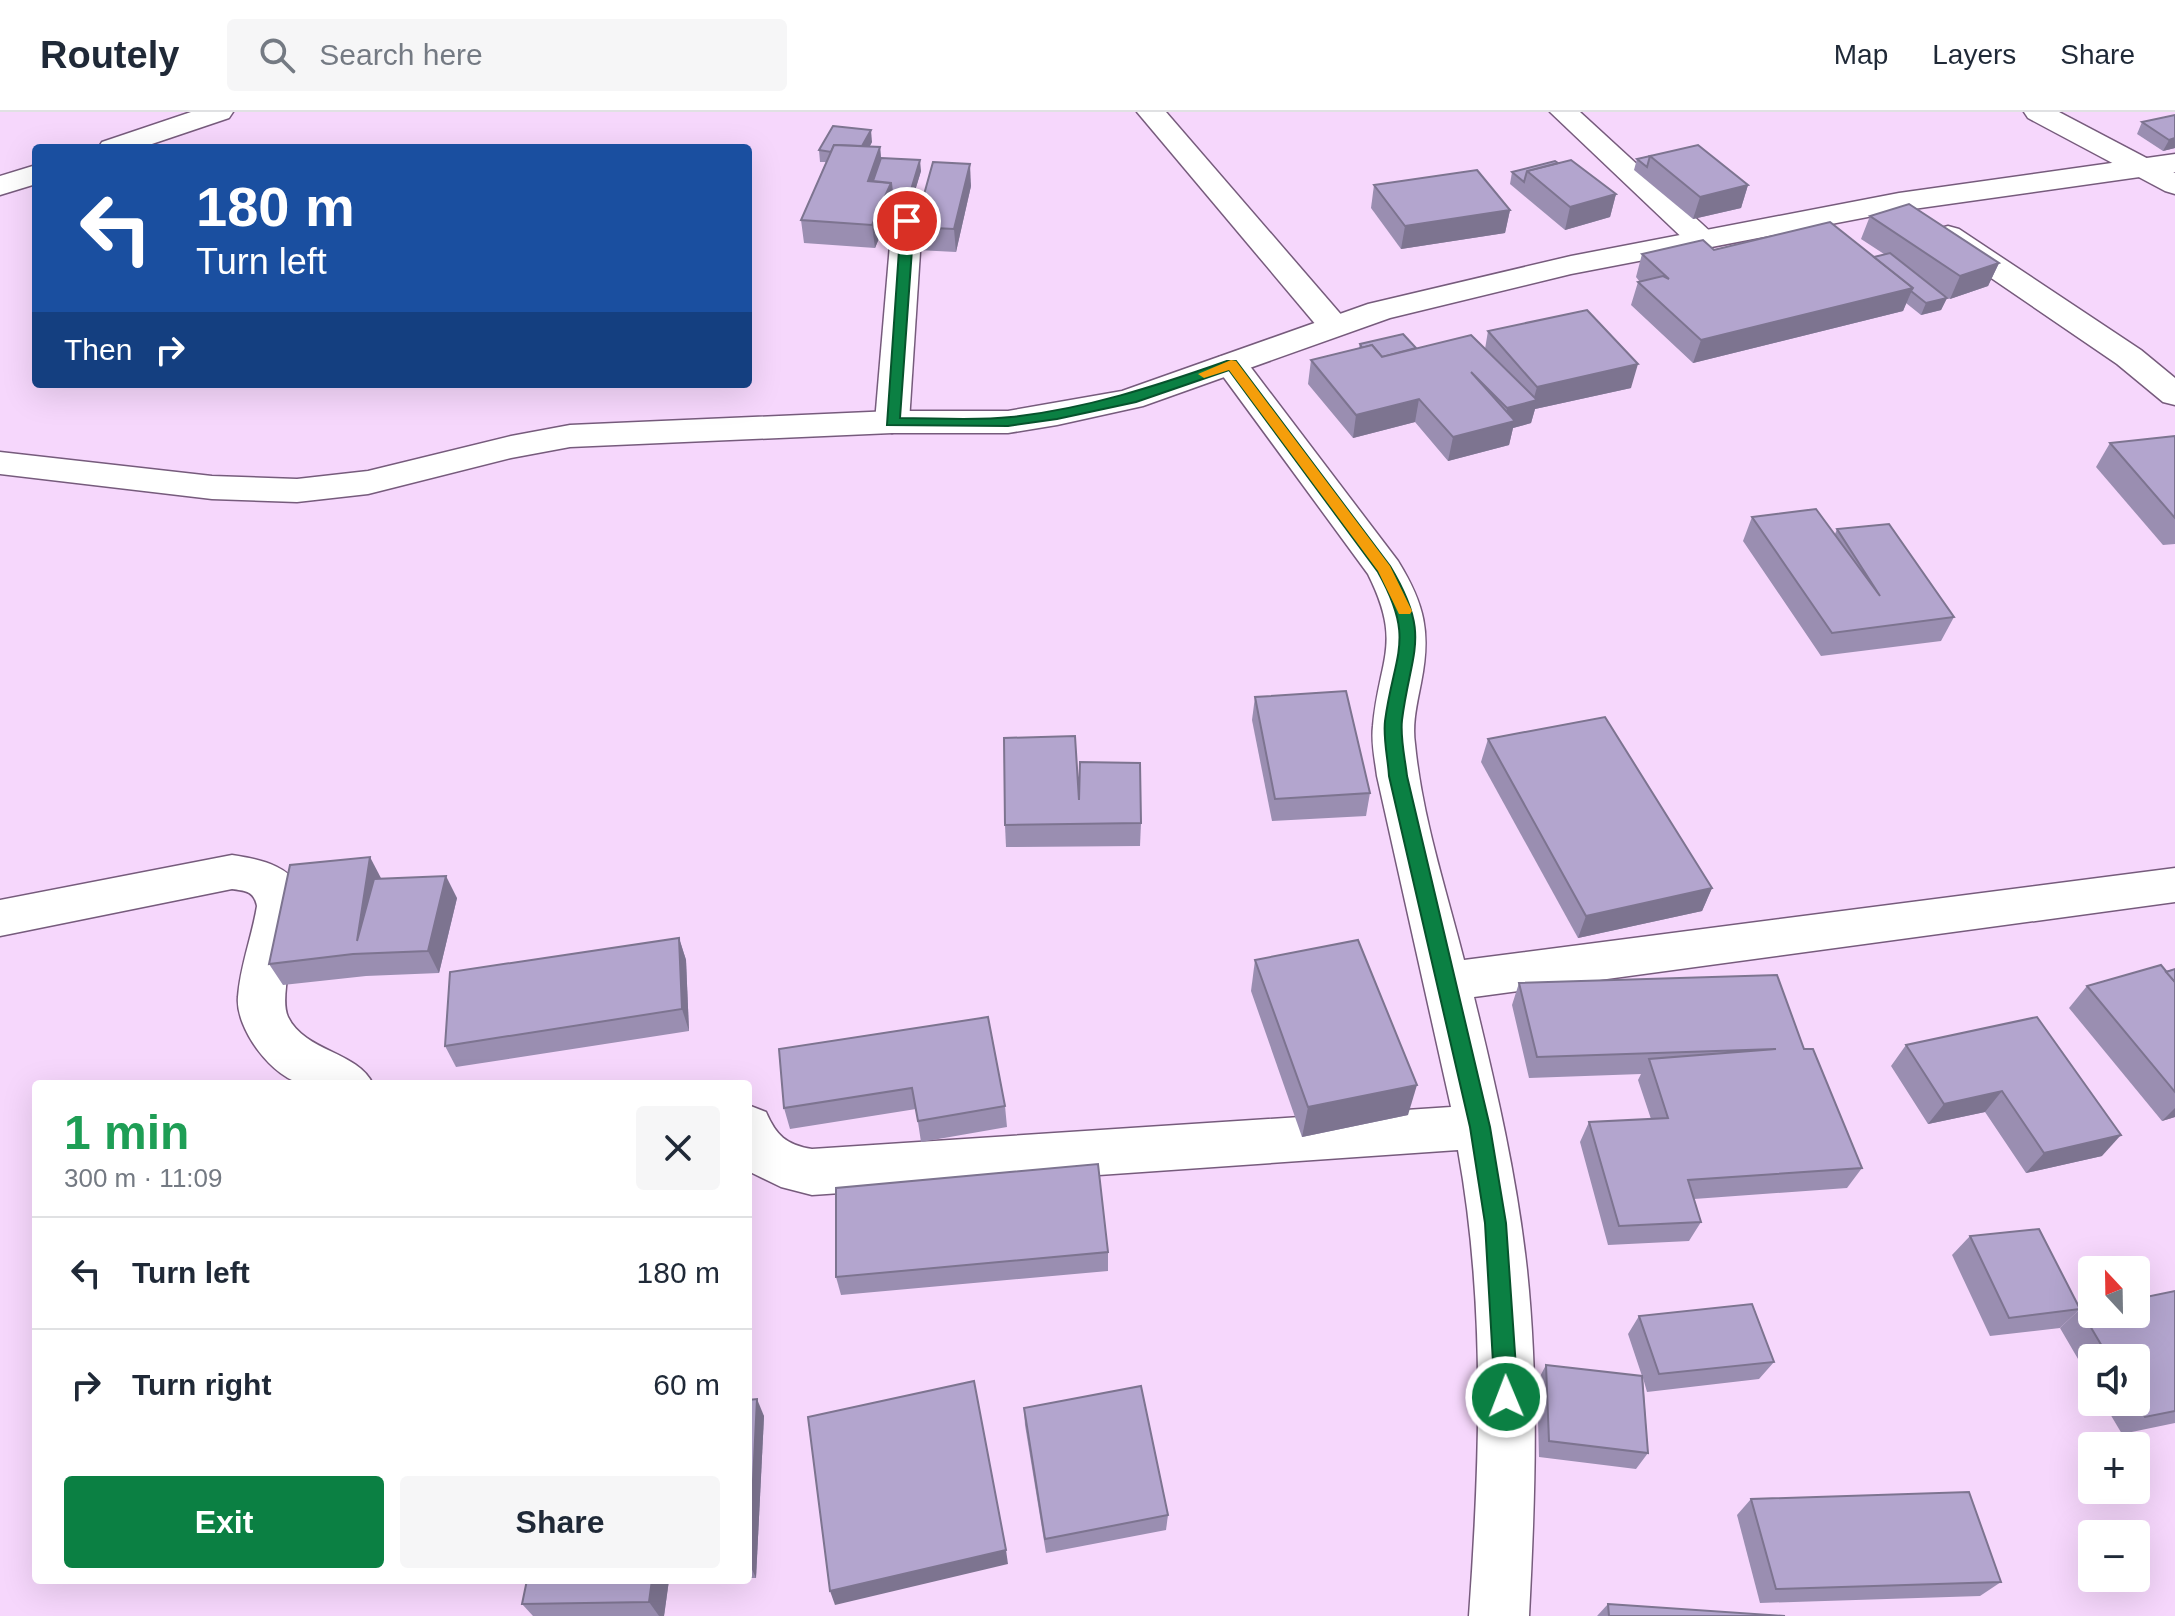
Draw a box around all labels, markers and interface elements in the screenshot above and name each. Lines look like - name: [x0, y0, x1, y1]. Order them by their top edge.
- search box: [227, 19, 787, 91]
- icon: search: [255, 33, 299, 77]
- text: Routely: [40, 34, 179, 76]
- text: Search here: [319, 38, 483, 71]
- text: Map: [1834, 39, 1888, 70]
- text: Layers: [1932, 39, 2016, 70]
- text: Share: [2060, 39, 2135, 70]
- text: 180 m: [196, 175, 355, 238]
- icon: left: [64, 176, 168, 280]
- pin: [873, 187, 941, 255]
- icon: arrive: [885, 199, 929, 243]
- text: Turn left: [196, 241, 327, 282]
- icon: right: [148, 328, 192, 372]
- text: Then: [64, 333, 132, 366]
- text: 1 min: [64, 1106, 189, 1159]
- button: close: [636, 1106, 720, 1190]
- text: 300 m · 11:09: [64, 1163, 223, 1193]
- icon: left: [64, 1251, 108, 1295]
- text: Turn left: [132, 1256, 250, 1289]
- text: 180 m: [637, 1256, 720, 1289]
- north arrow: [2078, 1256, 2150, 1328]
- map controls: [2078, 1256, 2150, 1592]
- button: sound: [2078, 1344, 2150, 1416]
- position arrow: [1464, 1355, 1548, 1439]
- icon: right: [64, 1363, 108, 1407]
- text: Turn right: [132, 1368, 271, 1401]
- text: 60 m: [653, 1368, 720, 1401]
- button: +: [2078, 1432, 2150, 1504]
- button: Exit: [64, 1476, 384, 1568]
- button: Share: [400, 1476, 720, 1568]
- button: −: [2078, 1520, 2150, 1592]

